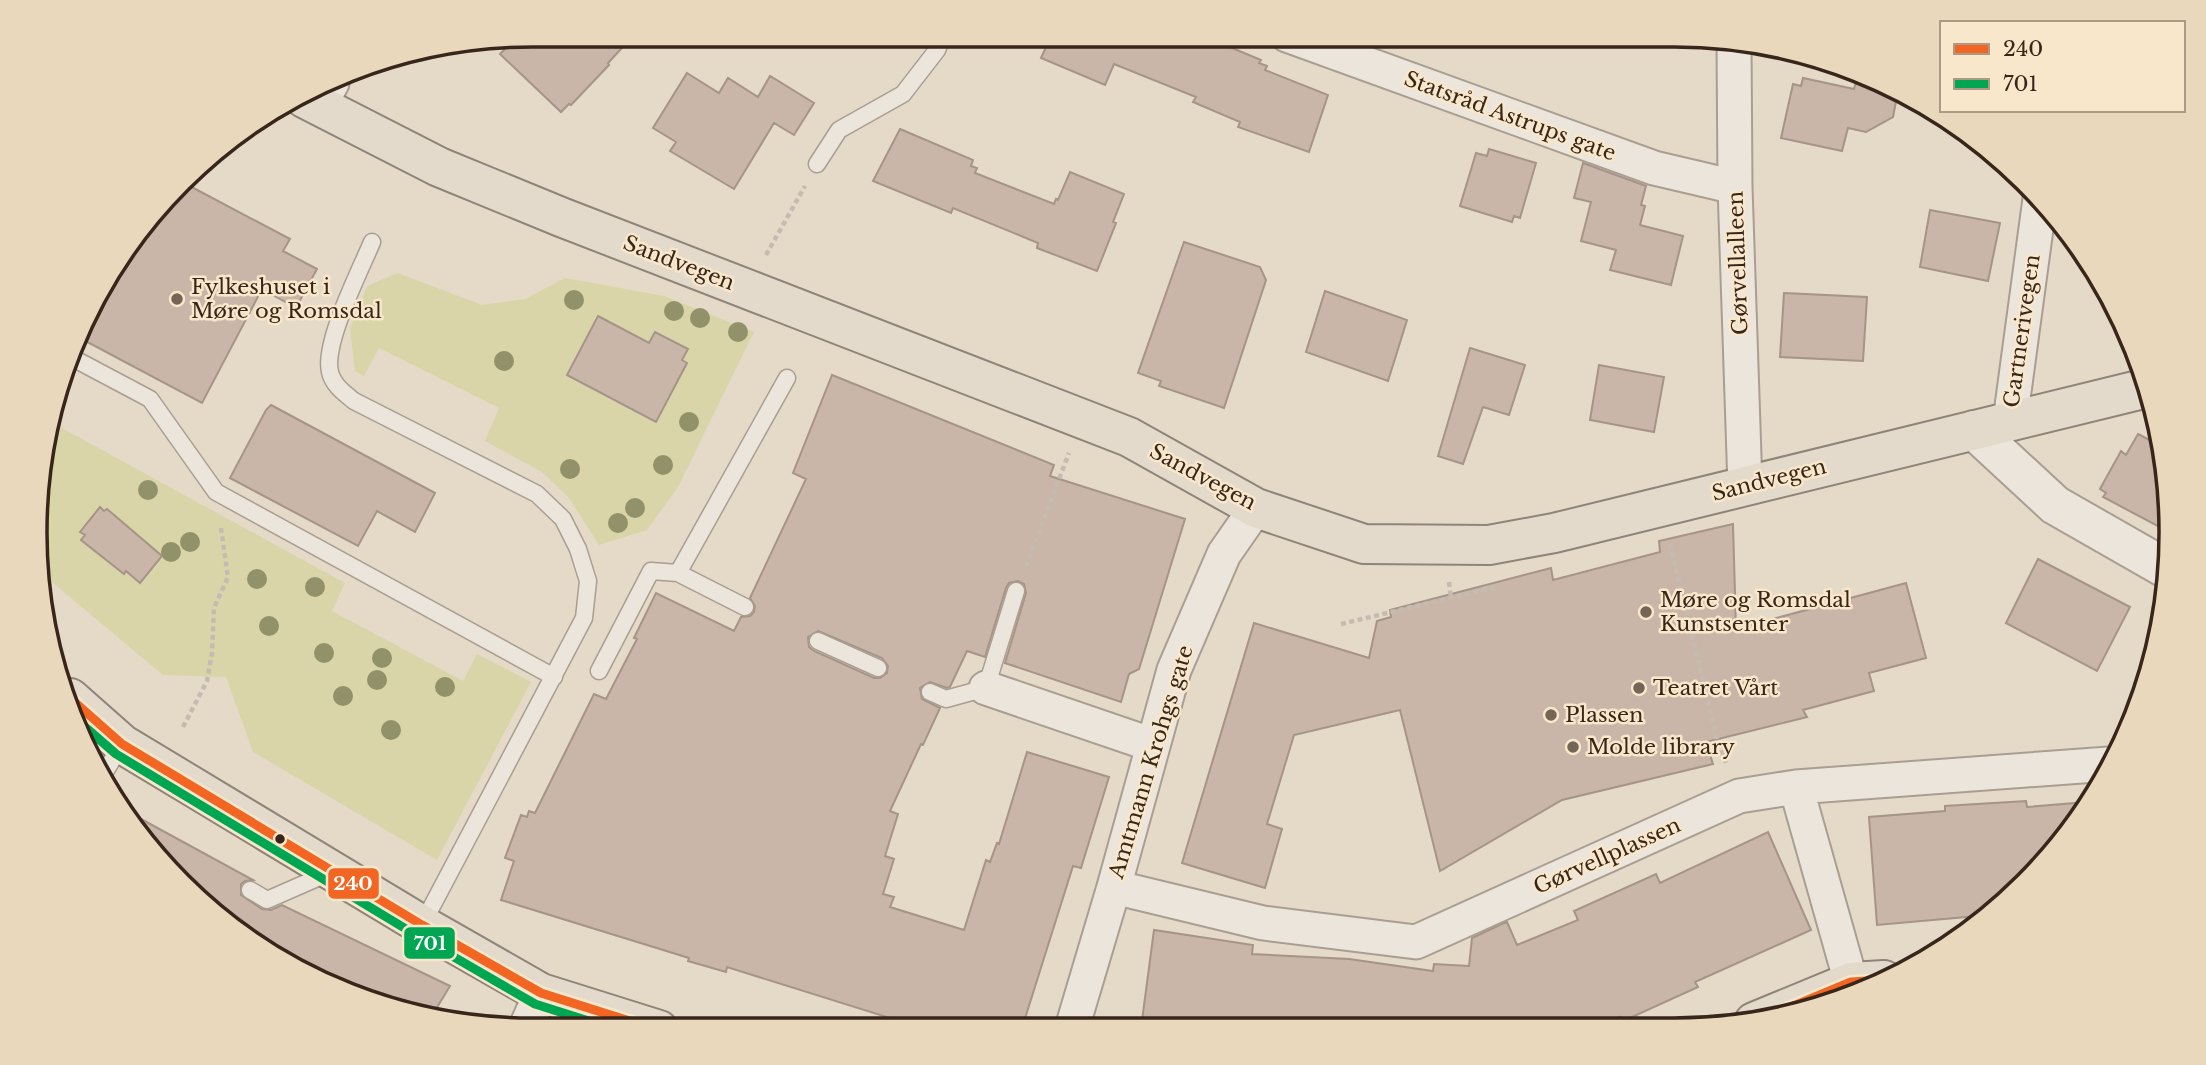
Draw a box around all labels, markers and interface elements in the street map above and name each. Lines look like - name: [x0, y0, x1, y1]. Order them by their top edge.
- legend: [1940, 21, 2185, 112]
- text: 240: [2003, 36, 2043, 62]
- street label: Statsråd Astrups gate: [1401, 66, 1619, 166]
- text: 701: [2003, 71, 2038, 97]
- street label: Gørvellalleen: [1722, 191, 1754, 335]
- street label: Sandvegen: [620, 230, 738, 296]
- street label: Gartnerivegen: [1998, 253, 2046, 409]
- place label: Fylkeshuset i Møre og Romsdal: [191, 274, 382, 324]
- marker: Fylkeshuset i Møre og Romsdal: [169, 291, 185, 307]
- street label: Sandvegen: [1145, 438, 1261, 516]
- street label: Sandvegen: [1709, 453, 1829, 507]
- place label: Møre og Romsdal Kunstsenter: [1660, 587, 1851, 637]
- marker: Møre og Romsdal Kunstsenter: [1638, 604, 1654, 620]
- street label: Amtmann Krohgs gate: [1103, 642, 1199, 883]
- place label: Teatret Vårt: [1653, 675, 1778, 701]
- marker: Teatret Vårt: [1631, 680, 1647, 696]
- place label: Plassen: [1565, 702, 1643, 728]
- marker: Plassen: [1543, 707, 1559, 723]
- place label: Molde library: [1587, 734, 1736, 760]
- marker: Molde library: [1565, 739, 1581, 755]
- street label: Gørvellplassen: [1529, 812, 1685, 900]
- unlabelled marker: [273, 832, 287, 846]
- line badge: 240: [327, 867, 380, 900]
- text: 240: [333, 872, 373, 895]
- line badge: 701: [403, 926, 456, 960]
- text: 701: [414, 932, 446, 955]

